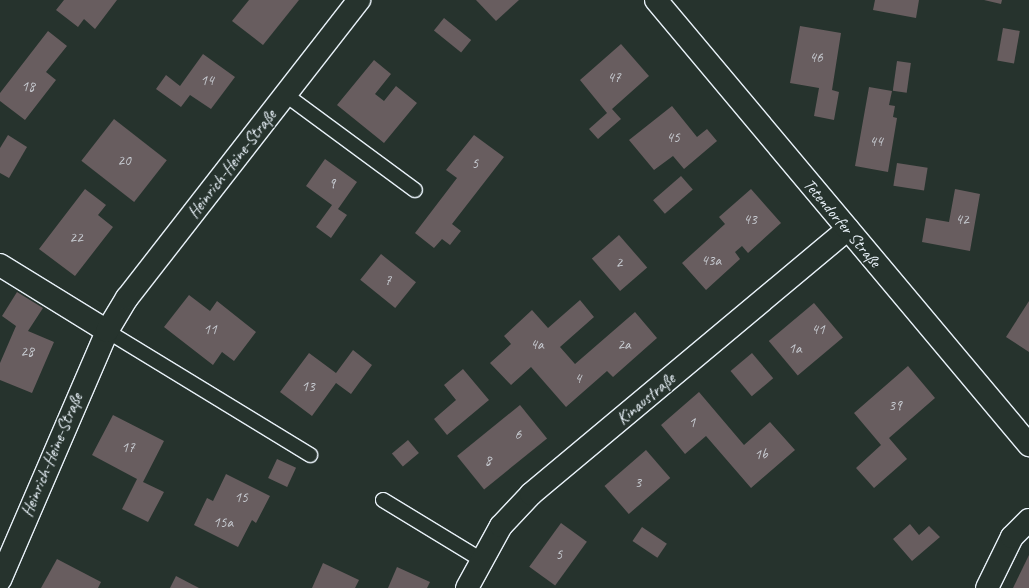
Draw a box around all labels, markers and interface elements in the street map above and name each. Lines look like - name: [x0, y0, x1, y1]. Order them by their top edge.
- house number: 46: [809, 49, 823, 67]
- house number: 47: [607, 69, 621, 87]
- house number: 14: [200, 72, 214, 90]
- house number: 18: [21, 78, 35, 96]
- street label: Heinrich-Heine-Straße: [183, 106, 281, 222]
- house number: 45: [666, 129, 680, 147]
- house number: 44: [869, 133, 883, 151]
- house number: 20: [117, 152, 131, 170]
- house number: 5: [472, 155, 478, 173]
- street label: Tetendorfer Straße: [799, 174, 885, 272]
- house number: 9: [329, 175, 335, 193]
- house number: 43: [743, 211, 757, 229]
- house number: 42: [955, 211, 969, 229]
- house number: 22: [69, 229, 83, 247]
- house number: 43a: [701, 252, 721, 270]
- house number: 2: [616, 254, 622, 272]
- house number: 7: [385, 272, 391, 290]
- house number: 11: [203, 321, 217, 339]
- house number: 41: [811, 321, 825, 339]
- house number: 4a: [530, 336, 544, 354]
- house number: 2a: [617, 336, 631, 354]
- house number: 1a: [788, 340, 802, 358]
- house number: 28: [20, 343, 34, 361]
- street label: Kinaustraße: [613, 369, 679, 429]
- house number: 4: [575, 370, 581, 388]
- house number: 13: [301, 378, 315, 396]
- street label: Heinrich-Heine-Straße: [17, 390, 87, 520]
- house number: 39: [888, 397, 902, 415]
- house number: 1: [689, 414, 695, 432]
- house number: 6: [515, 426, 521, 444]
- house number: 17: [121, 439, 135, 457]
- house number: 1b: [754, 446, 768, 464]
- house number: 8: [485, 452, 491, 470]
- house number: 3: [635, 474, 641, 492]
- house number: 15: [234, 489, 248, 507]
- house number: 15a: [213, 514, 233, 532]
- house number: 5: [556, 546, 562, 564]

